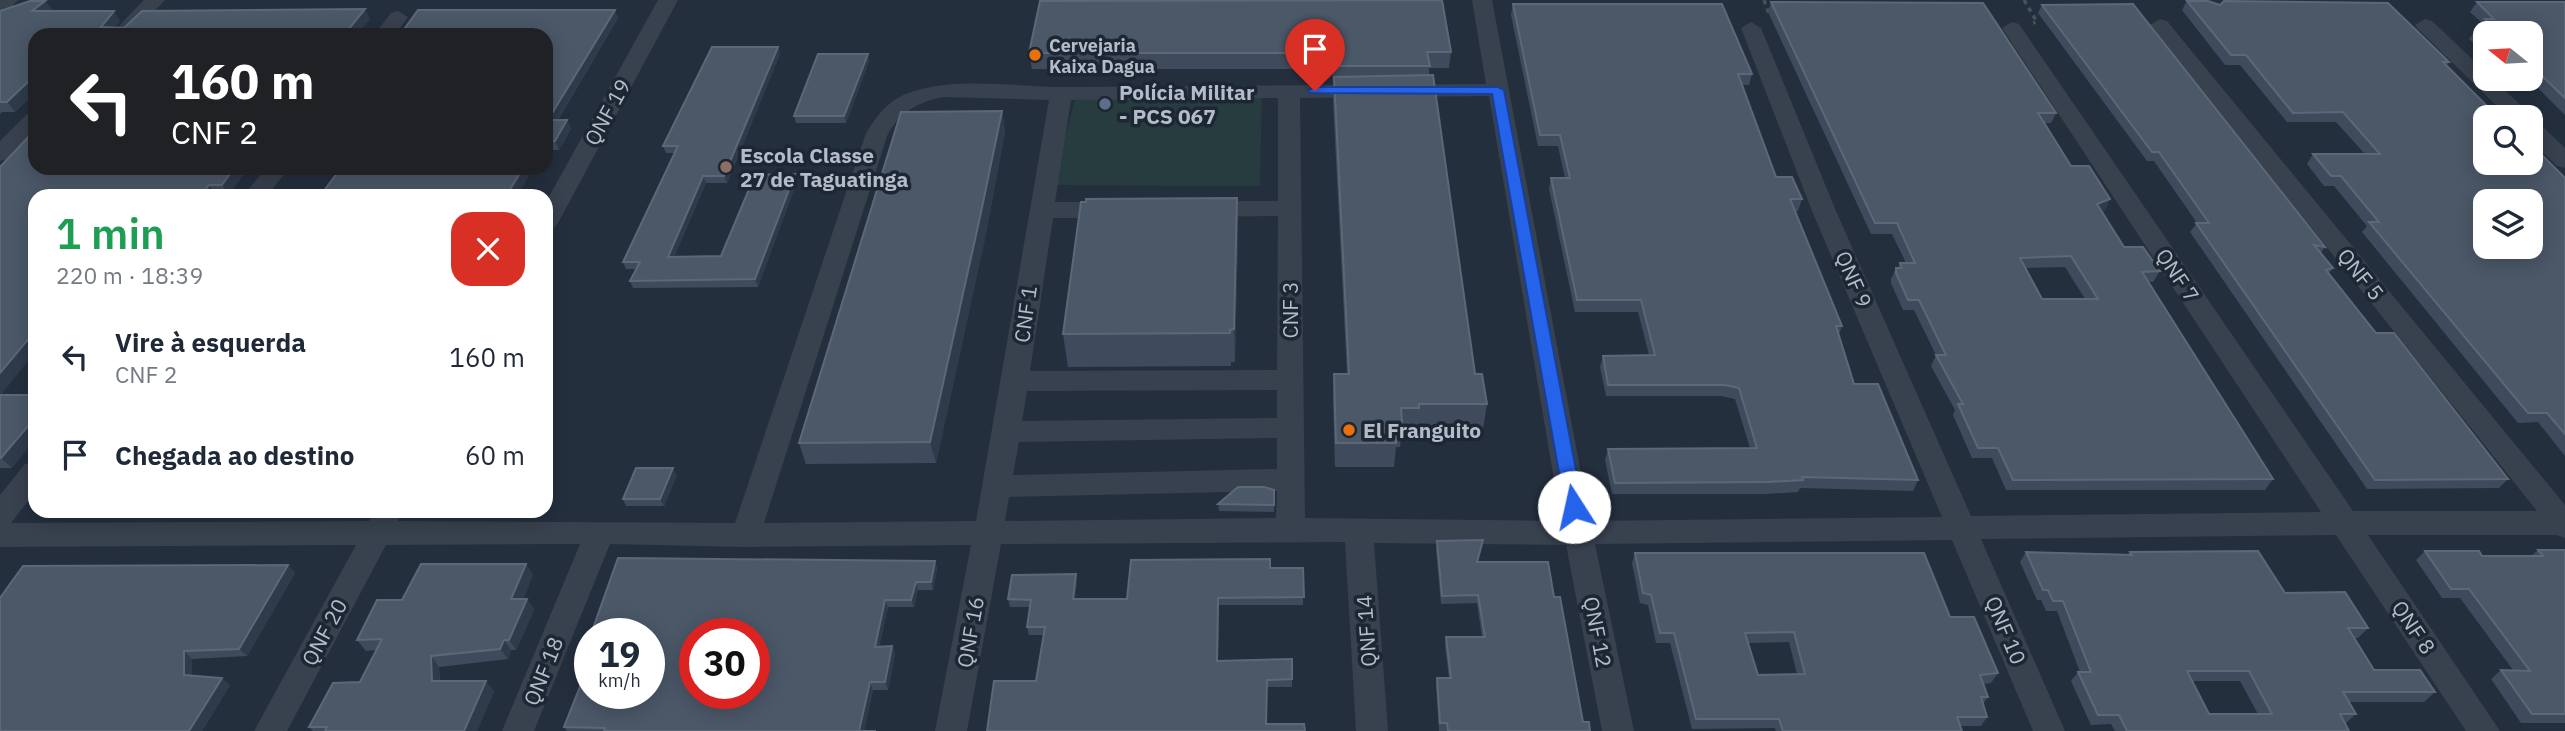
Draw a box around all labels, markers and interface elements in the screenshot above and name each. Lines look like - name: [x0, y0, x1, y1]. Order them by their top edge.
- pin: [1285, 19, 1345, 91]
- north arrow: [2473, 21, 2543, 91]
- map controls: [2473, 21, 2543, 259]
- icon: arrive: [1296, 30, 1334, 68]
- place label: Cervejaria Kaixa Dagua: [1049, 34, 1155, 78]
- marker: Cervejaria Kaixa Dagua: [1027, 47, 1043, 63]
- text: 160 m: [171, 49, 315, 112]
- icon: left: [56, 56, 147, 147]
- street label: QNF 19: [577, 74, 637, 150]
- place label: Polícia Militar - PCS 067: [1119, 78, 1255, 130]
- marker: Polícia Militar - PCS 067: [1097, 96, 1113, 112]
- button: search: [2473, 105, 2543, 175]
- text: CNF 2: [171, 111, 258, 153]
- place label: Escola Classe 27 de Taguatinga: [740, 141, 908, 193]
- marker: Escola Classe 27 de Taguatinga: [718, 159, 734, 175]
- button: layers: [2473, 189, 2543, 259]
- text: 1 min: [56, 206, 165, 261]
- button: close: [451, 212, 525, 286]
- street label: QNF 5: [2332, 242, 2390, 306]
- street label: QNF 7: [2150, 243, 2206, 307]
- street label: QNF 9: [1829, 246, 1879, 312]
- text: 220 m · 18:39: [56, 260, 203, 290]
- street label: CNF 3: [1276, 281, 1304, 339]
- street label: CNF 1: [1007, 284, 1043, 344]
- text: Vire à esquerda: [115, 325, 306, 359]
- icon: left: [56, 338, 94, 376]
- text: 160 m: [449, 340, 525, 374]
- text: CNF 2: [115, 359, 178, 389]
- place label: El Franguito: [1363, 416, 1481, 444]
- marker: El Franguito: [1341, 422, 1357, 438]
- icon: arrive: [56, 436, 94, 474]
- text: Chegada ao destino: [115, 438, 354, 472]
- text: 60 m: [465, 438, 525, 472]
- position arrow: [1537, 470, 1611, 544]
- street label: QNF 10: [1979, 592, 2033, 668]
- street label: QNF 20: [295, 594, 353, 670]
- street label: QNF 16: [950, 594, 990, 670]
- street label: QNF 14: [1350, 594, 1382, 668]
- street label: QNF 12: [1577, 594, 1619, 670]
- street label: QNF 8: [2386, 595, 2442, 659]
- speed limit sign: 30: [679, 618, 770, 709]
- text: 19: [598, 631, 641, 677]
- street label: QNF 18: [517, 633, 569, 709]
- text: km/h: [598, 669, 641, 692]

